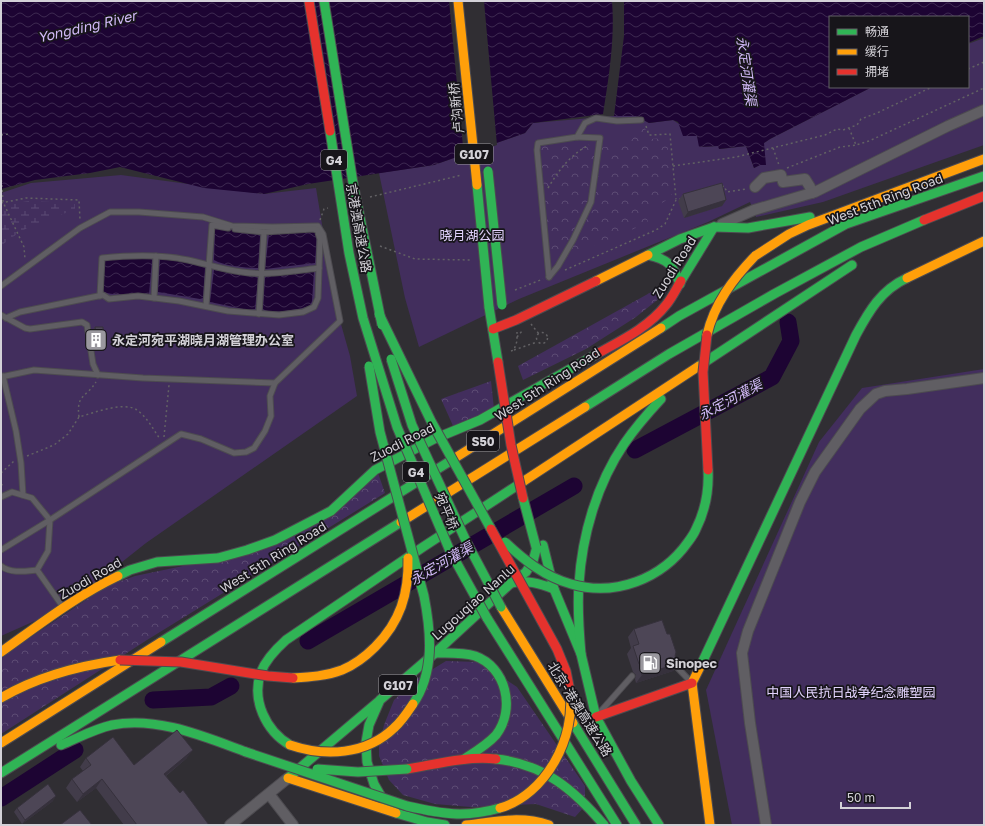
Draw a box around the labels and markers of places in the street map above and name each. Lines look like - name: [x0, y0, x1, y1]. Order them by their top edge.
- building icon: 永定河宛平湖晓月湖管理办公室: [83, 327, 109, 353]
- place label: 永定河宛平湖晓月湖管理办公室: [112, 332, 294, 348]
- fuel station icon: Sinopec: [637, 650, 663, 676]
- place label: Sinopec: [666, 655, 718, 671]

